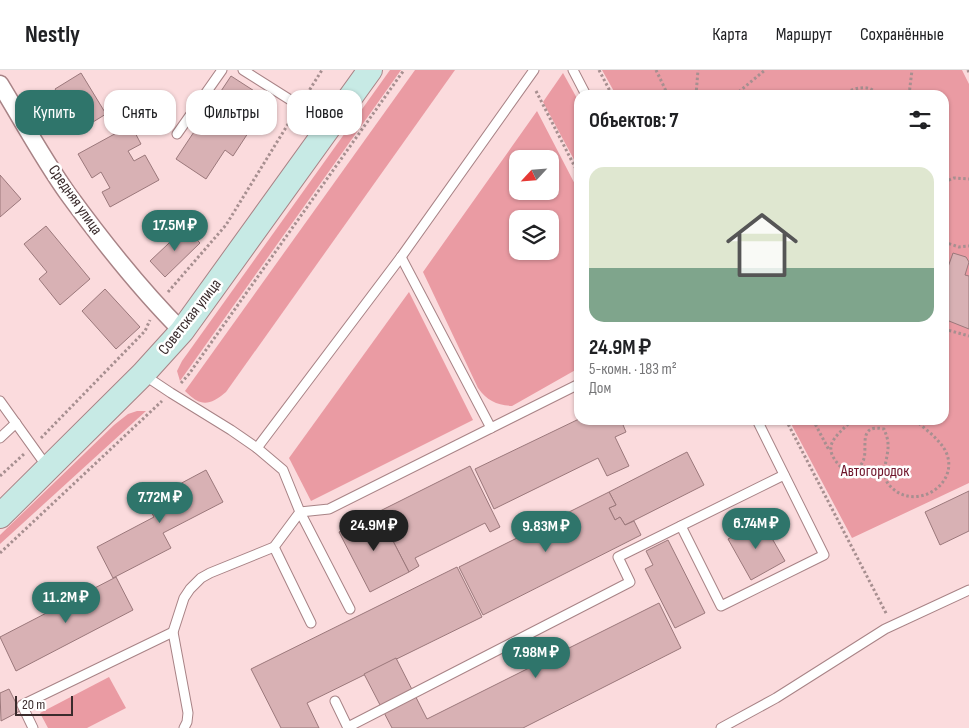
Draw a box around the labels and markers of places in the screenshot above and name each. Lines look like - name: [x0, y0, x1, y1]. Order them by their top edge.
- pin: 17.5M ₽: [129, 210, 221, 252]
- pin: 7.72M ₽: [114, 482, 206, 524]
- pin: 6.74M ₽: [710, 508, 802, 550]
- pin: 24.9M ₽: [328, 510, 420, 552]
- pin: 9.83M ₽: [500, 510, 592, 553]
- pin: 11.2M ₽: [20, 582, 112, 624]
- pin: 7.98M ₽: [490, 636, 582, 679]

